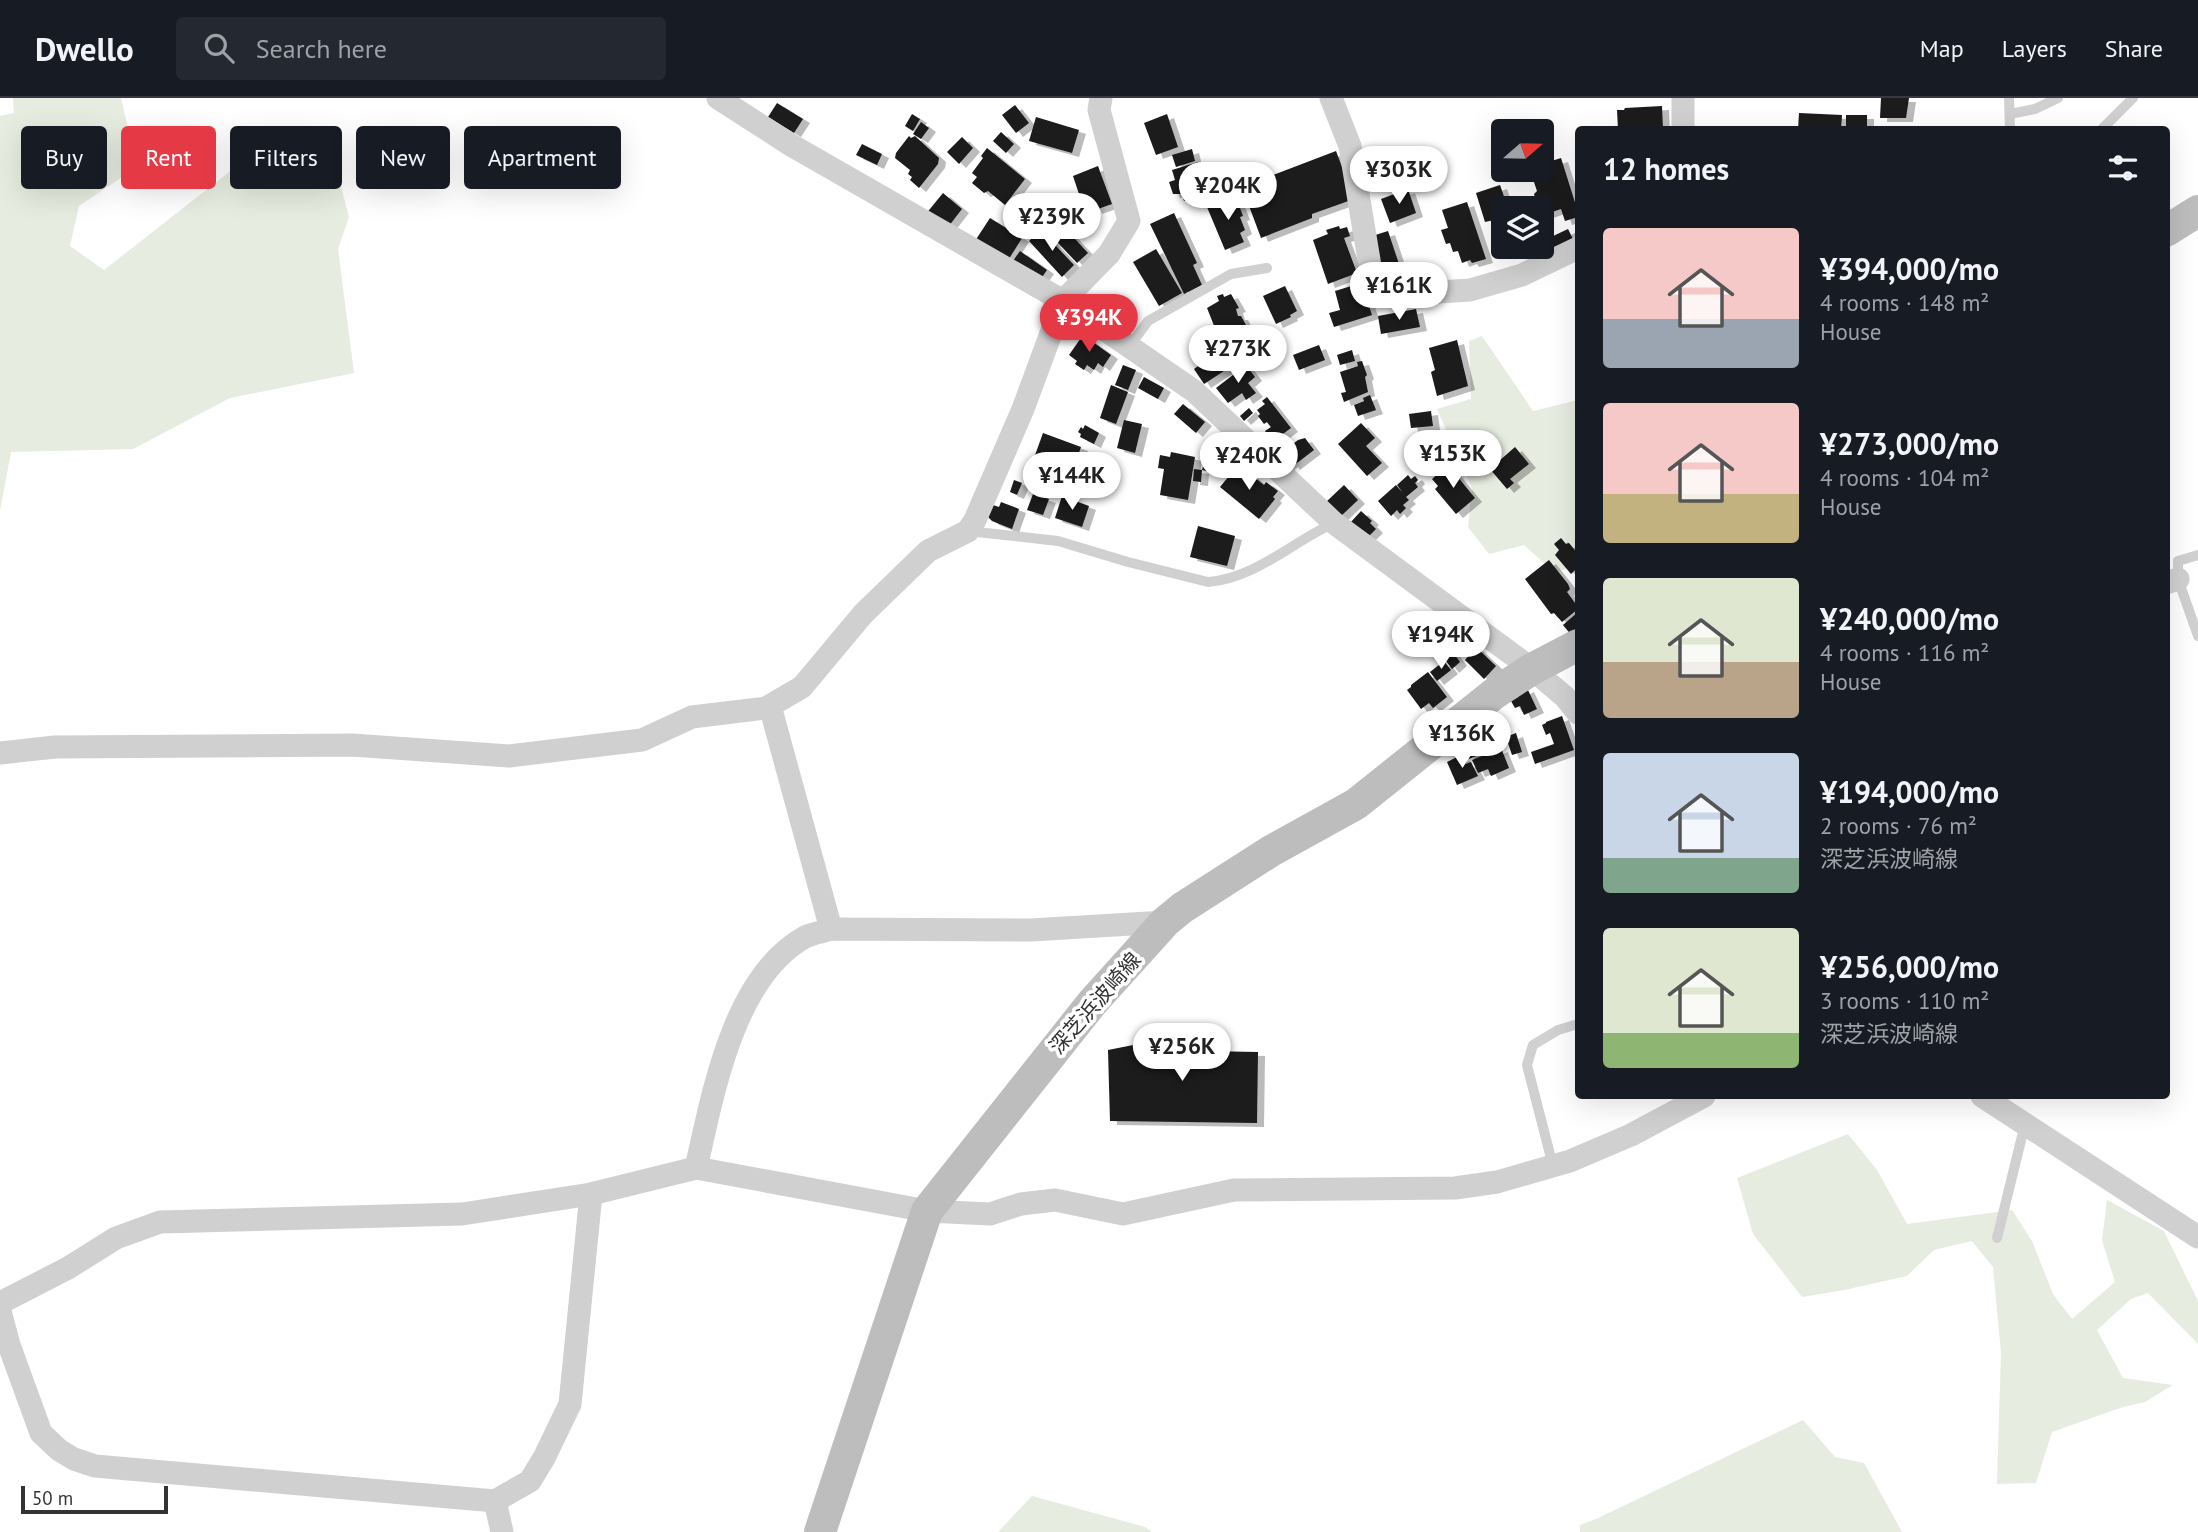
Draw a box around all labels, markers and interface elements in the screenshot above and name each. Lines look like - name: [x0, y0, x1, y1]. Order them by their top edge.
- search box: [176, 17, 666, 80]
- text: Dwello: [35, 27, 134, 70]
- icon: search: [200, 29, 238, 67]
- text: Search here: [256, 32, 387, 65]
- text: Map: [1920, 33, 1964, 64]
- text: Layers: [2002, 33, 2067, 64]
- text: Share: [2105, 33, 2163, 64]
- north arrow: [1491, 119, 1554, 182]
- map controls: [1491, 119, 1554, 259]
- chip: Buy: [21, 126, 107, 189]
- chip: Rent: [121, 126, 216, 189]
- chip: Filters: [230, 126, 342, 189]
- chip: New: [356, 126, 450, 189]
- chip: Apartment: [464, 126, 621, 189]
- pin: ¥303K: [1350, 146, 1448, 206]
- text: 12 homes: [1603, 149, 1729, 188]
- icon: filters: [2104, 149, 2142, 187]
- text: ¥303K: [1366, 154, 1432, 183]
- pin: ¥204K: [1179, 162, 1277, 222]
- text: ¥204K: [1195, 170, 1261, 199]
- pin: ¥239K: [1003, 194, 1101, 253]
- button: layers: [1491, 196, 1554, 259]
- text: ¥239K: [1019, 201, 1085, 230]
- text: ¥394,000/mo: [1820, 249, 1999, 288]
- icon: home: [1659, 256, 1743, 340]
- pin: ¥161K: [1350, 262, 1448, 322]
- text: ¥161K: [1366, 270, 1432, 299]
- text: 4 rooms · 148 m²: [1820, 288, 1989, 317]
- pin: ¥394K: [1040, 294, 1138, 354]
- text: ¥394K: [1056, 302, 1122, 331]
- text: House: [1820, 317, 1882, 346]
- pin: ¥273K: [1189, 326, 1287, 385]
- text: ¥273K: [1205, 333, 1271, 362]
- text: ¥273,000/mo: [1820, 424, 1999, 463]
- pin: ¥153K: [1404, 430, 1502, 490]
- icon: home: [1659, 431, 1743, 515]
- pin: ¥240K: [1200, 432, 1298, 492]
- text: ¥153K: [1420, 438, 1486, 467]
- text: ¥240K: [1216, 440, 1282, 469]
- pin: ¥144K: [1023, 452, 1121, 512]
- text: ¥144K: [1039, 460, 1105, 489]
- text: 4 rooms · 104 m²: [1820, 463, 1989, 492]
- text: House: [1820, 492, 1882, 521]
- text: ¥240,000/mo: [1820, 599, 1999, 638]
- icon: home: [1659, 606, 1743, 690]
- pin: ¥194K: [1392, 612, 1490, 671]
- text: ¥194K: [1408, 619, 1474, 648]
- text: 4 rooms · 116 m²: [1820, 638, 1989, 667]
- text: House: [1820, 667, 1882, 696]
- pin: ¥136K: [1413, 710, 1511, 770]
- text: ¥136K: [1429, 718, 1495, 747]
- text: ¥194,000/mo: [1820, 772, 1999, 811]
- icon: home: [1659, 781, 1743, 865]
- text: 2 rooms · 76 m²: [1820, 811, 1977, 840]
- text: 深芝浜波崎線: [1820, 844, 1958, 873]
- street label: 深芝浜波崎線: [1043, 947, 1147, 1059]
- text: ¥256,000/mo: [1820, 947, 1999, 986]
- icon: home: [1659, 956, 1743, 1040]
- text: 3 rooms · 110 m²: [1820, 986, 1989, 1015]
- text: 深芝浜波崎線: [1820, 1019, 1958, 1048]
- pin: ¥256K: [1133, 1024, 1231, 1083]
- text: ¥256K: [1149, 1031, 1215, 1060]
- scale bar: [21, 1483, 168, 1515]
- text: 50 m: [32, 1486, 73, 1510]

